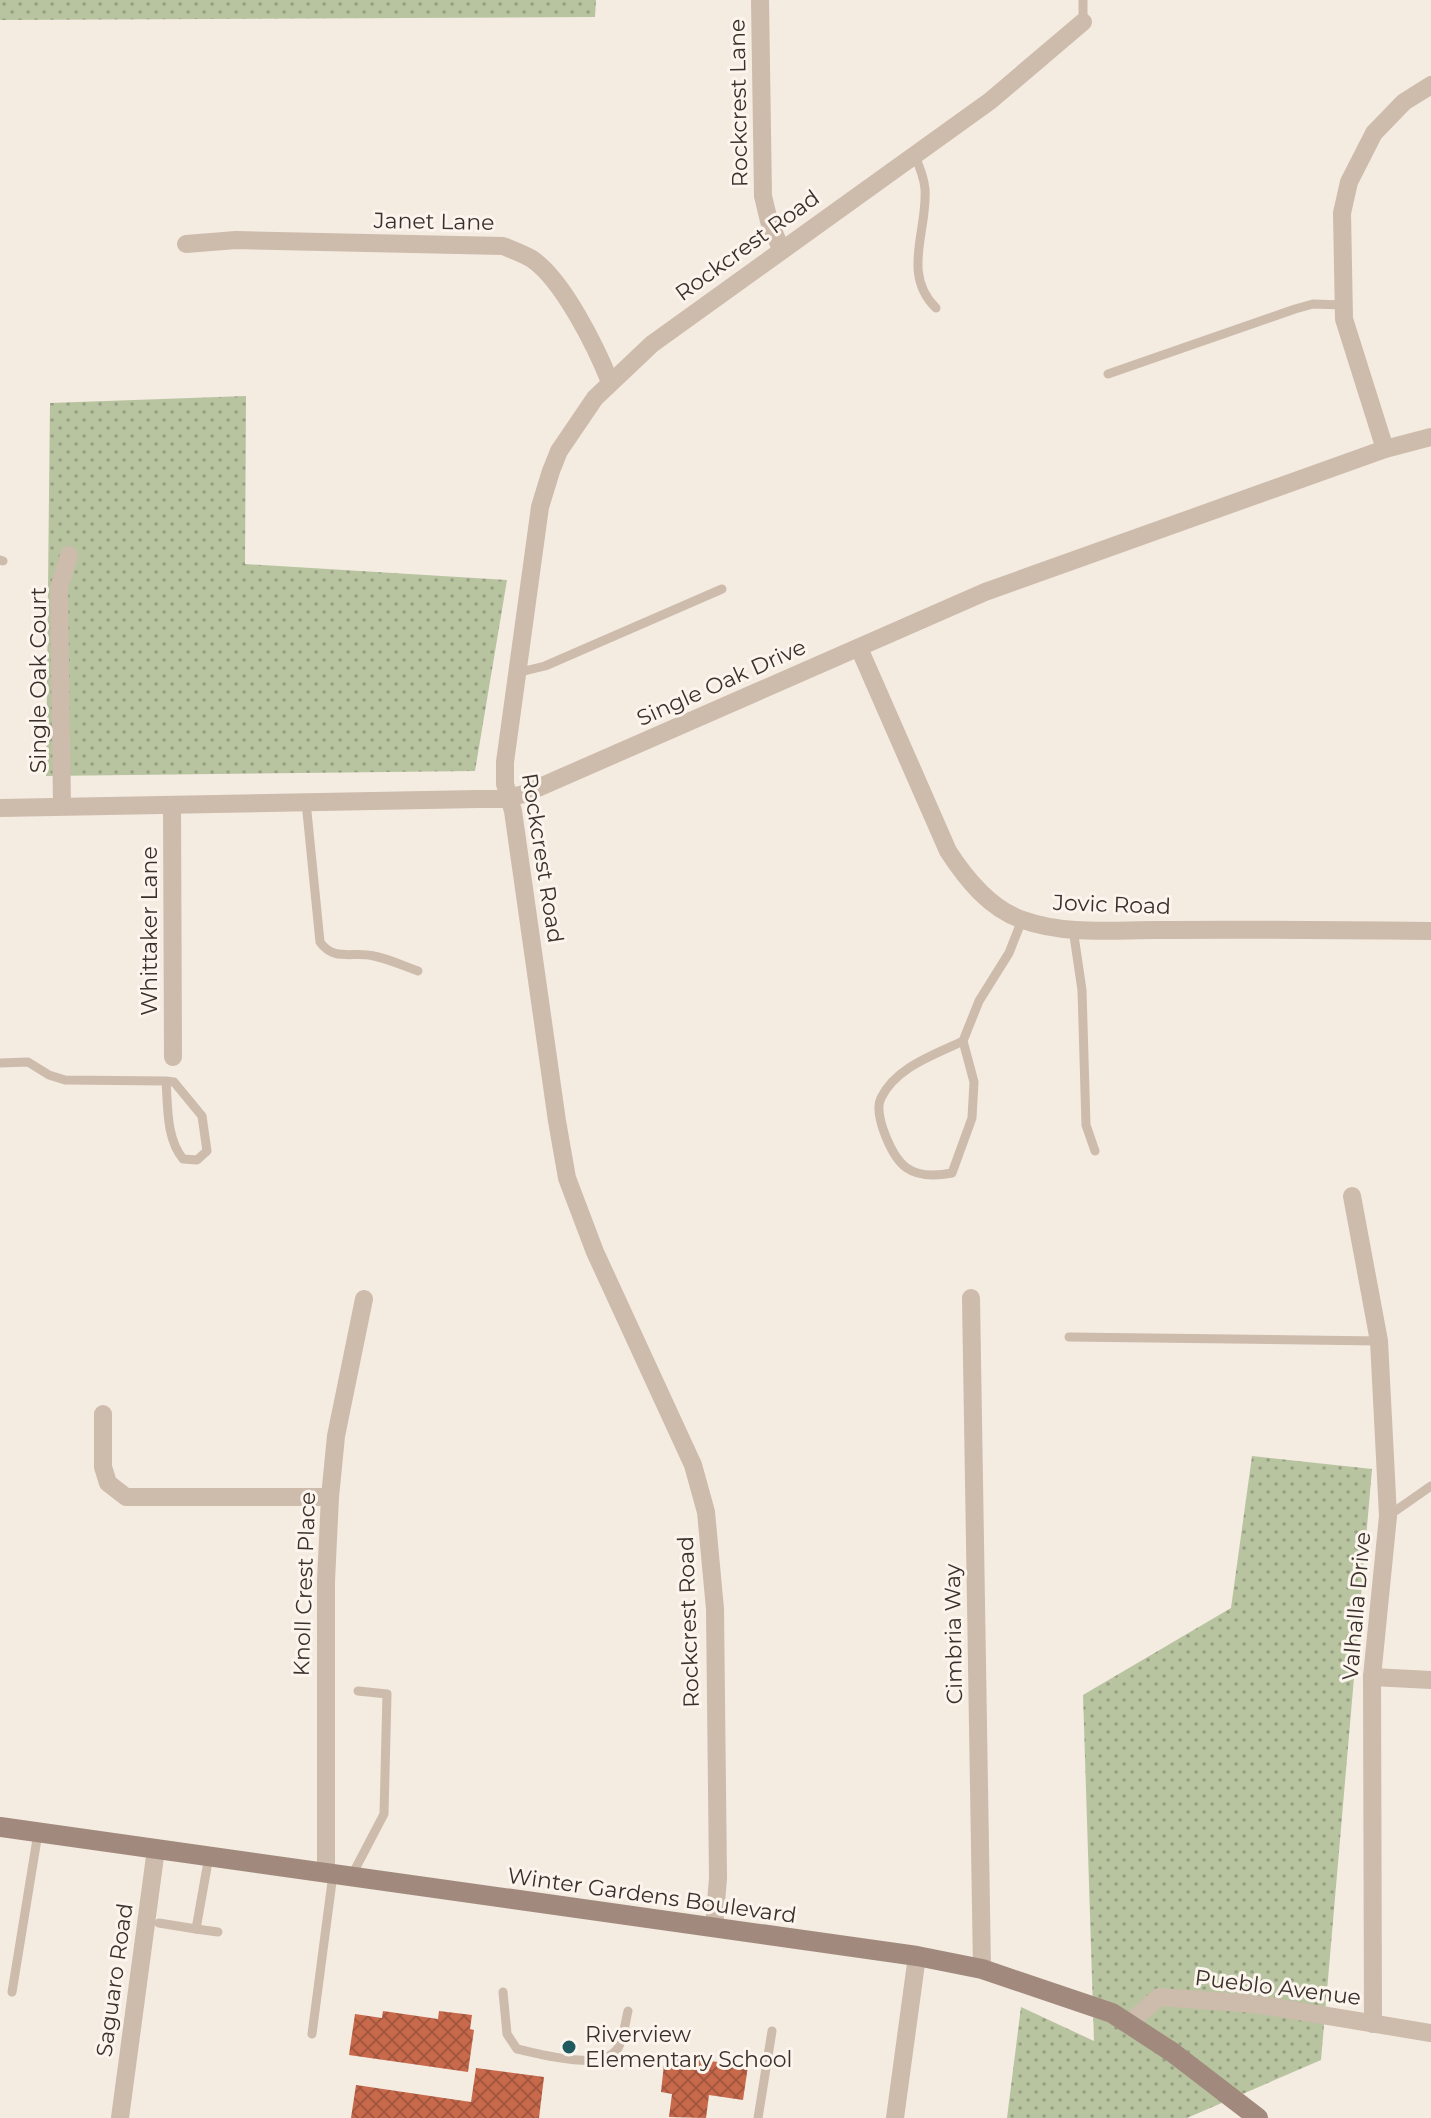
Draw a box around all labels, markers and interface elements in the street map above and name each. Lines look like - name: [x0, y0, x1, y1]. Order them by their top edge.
- street label: Rockcrest Lane: [724, 19, 753, 187]
- street label: Rockcrest Road: [670, 184, 825, 307]
- street label: Janet Lane: [372, 207, 495, 236]
- street label: Single Oak Court: [25, 587, 52, 773]
- street label: Single Oak Drive: [632, 633, 810, 732]
- street label: Rockcrest Road: [516, 771, 569, 945]
- street label: Whittaker Lane: [136, 846, 163, 1016]
- street label: Jovic Road: [1052, 889, 1171, 920]
- street label: Knoll Crest Place: [288, 1491, 321, 1677]
- street label: Valhalla Drive: [1337, 1531, 1376, 1681]
- street label: Rockcrest Road: [672, 1536, 705, 1708]
- street label: Cimbria Way: [939, 1563, 968, 1705]
- street label: Winter Gardens Boulevard: [506, 1862, 798, 1929]
- street label: Saguaro Road: [90, 1901, 139, 2059]
- street label: Pueblo Avenue: [1193, 1964, 1363, 2011]
- place label: Riverview Elementary School: [585, 2021, 792, 2073]
- marker: Riverview Elementary School: [560, 2038, 578, 2056]

